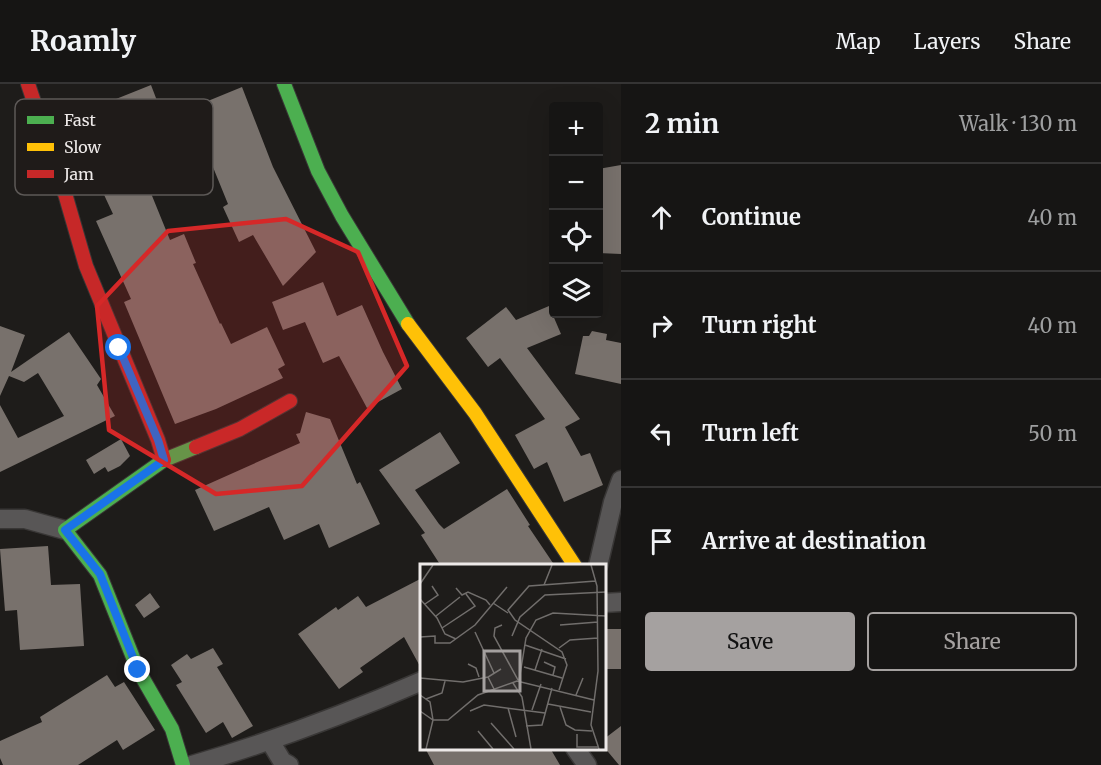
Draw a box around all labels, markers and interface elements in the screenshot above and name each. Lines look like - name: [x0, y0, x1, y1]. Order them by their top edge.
- text: Roamly: [30, 23, 136, 59]
- text: Map: [836, 28, 881, 55]
- text: Layers: [914, 28, 981, 55]
- text: Share: [1014, 28, 1071, 55]
- legend: [15, 99, 213, 195]
- map controls: [549, 102, 603, 318]
- button: +: [549, 102, 603, 156]
- text: 2 min: [645, 107, 719, 140]
- text: Fast: [64, 110, 97, 130]
- text: Walk · 130 m: [959, 111, 1077, 136]
- text: Slow: [64, 137, 102, 157]
- button: −: [549, 156, 603, 210]
- text: Jam: [63, 164, 94, 184]
- icon: ahead: [645, 201, 678, 234]
- text: Continue: [702, 203, 801, 231]
- text: 40 m: [1027, 205, 1077, 230]
- button: locate: [549, 210, 603, 264]
- button: layers: [549, 264, 603, 318]
- icon: right: [645, 309, 678, 342]
- text: Turn right: [702, 311, 816, 339]
- text: 40 m: [1027, 313, 1077, 338]
- route start: [105, 334, 131, 360]
- icon: left: [645, 417, 678, 450]
- text: Turn left: [702, 419, 799, 447]
- text: 50 m: [1028, 421, 1077, 446]
- icon: arrive: [645, 525, 678, 558]
- text: Arrive at destination: [702, 527, 926, 555]
- inset map: [420, 564, 606, 750]
- button: Save: [645, 612, 855, 671]
- button: Share: [867, 612, 1077, 671]
- route end: [124, 656, 150, 682]

